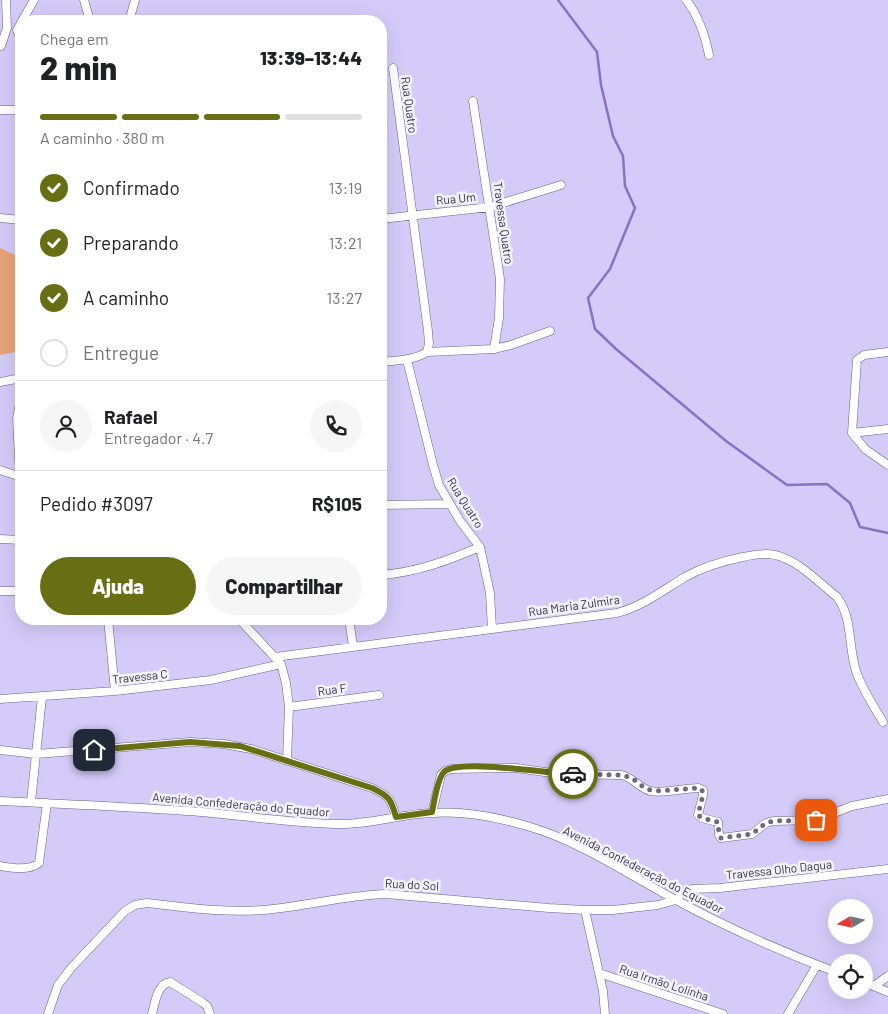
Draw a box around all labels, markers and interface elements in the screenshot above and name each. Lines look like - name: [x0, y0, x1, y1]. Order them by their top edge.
- text: Chega em: [40, 29, 108, 48]
- text: 13:39–13:44: [260, 46, 362, 69]
- text: 2 min: [40, 48, 117, 86]
- street label: Rua Quatro: [399, 76, 421, 134]
- text: A caminho · 380 m: [40, 128, 164, 147]
- icon: check: [40, 174, 68, 202]
- text: Confirmado: [83, 176, 180, 199]
- text: 13:19: [329, 178, 362, 197]
- street label: Travessa Quatro: [491, 181, 517, 265]
- street label: Rua Um: [435, 189, 477, 207]
- icon: check: [40, 229, 68, 257]
- text: Preparando: [83, 231, 179, 254]
- text: 13:21: [329, 233, 362, 252]
- icon: check: [40, 284, 68, 312]
- text: A caminho: [83, 286, 169, 309]
- text: 13:27: [327, 288, 362, 307]
- text: Entregue: [83, 341, 159, 364]
- button: person: [40, 400, 92, 452]
- button: phone: [310, 400, 362, 452]
- text: Rafael: [104, 405, 158, 428]
- text: Entregador · 4.7: [104, 428, 213, 447]
- street label: Rua Quatro: [445, 475, 487, 530]
- text: Pedido #3097: [40, 492, 153, 515]
- text: R$105: [312, 492, 362, 515]
- button: Ajuda: [40, 557, 196, 615]
- button: Compartilhar: [206, 557, 362, 615]
- street label: Rua Maria Zulmira: [527, 592, 621, 618]
- street label: Travessa C: [112, 666, 168, 686]
- street label: Rua F: [316, 680, 347, 698]
- pin: [73, 729, 115, 771]
- icon: home: [80, 736, 108, 764]
- courier: [548, 749, 598, 799]
- icon: car: [559, 760, 587, 788]
- street label: Avenida Confederação do Equador: [152, 789, 331, 819]
- pin: [795, 799, 837, 841]
- icon: bag: [802, 806, 830, 834]
- street label: Avenida Confederação do Equador: [561, 822, 726, 916]
- street label: Travessa Olho Dagua: [725, 856, 832, 882]
- street label: Rua do Sol: [385, 876, 439, 892]
- north arrow: [828, 899, 872, 944]
- map controls: [828, 899, 873, 999]
- button: locate: [828, 954, 873, 999]
- street label: Rua Irmão Lolinha: [618, 961, 711, 1003]

